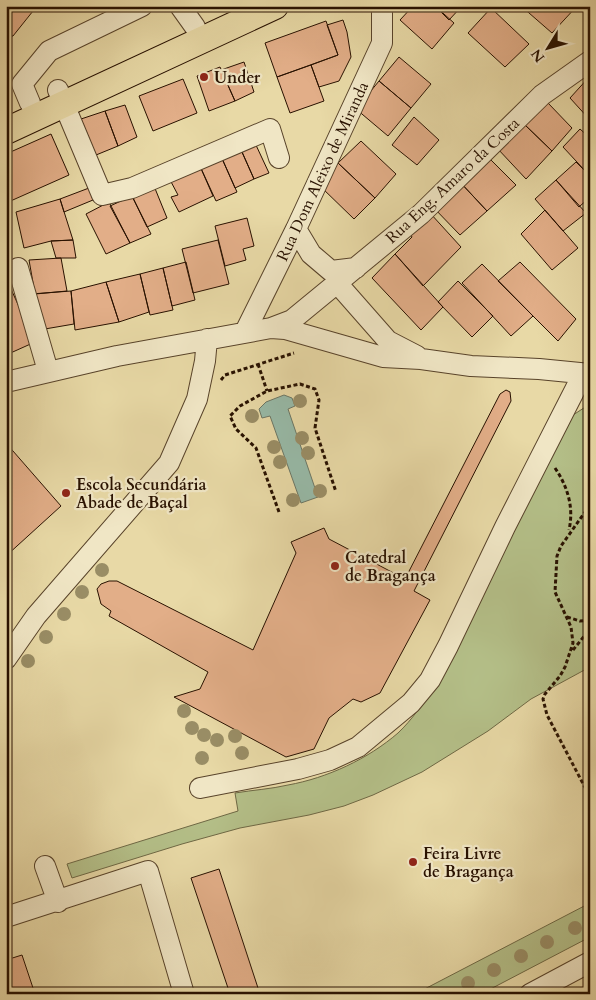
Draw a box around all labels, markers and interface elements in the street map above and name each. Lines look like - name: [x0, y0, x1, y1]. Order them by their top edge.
- north arrow: [524, 22, 574, 72]
- text: N: [527, 45, 549, 66]
- place label: Under: [214, 67, 261, 89]
- marker: Under: [198, 71, 210, 83]
- street label: Rua Dom Aleixo de Miranda: [272, 78, 374, 265]
- street label: Rua Eng. Amaro da Costa: [381, 113, 525, 249]
- place label: Escola Secundária Abade de Baçal: [76, 474, 206, 514]
- marker: Escola Secundária Abade de Baçal: [60, 487, 72, 499]
- place label: Catedral de Bragança: [345, 547, 436, 587]
- marker: Catedral de Bragança: [329, 560, 341, 572]
- place label: Feira Livre de Bragança: [423, 843, 514, 883]
- marker: Feira Livre de Bragança: [407, 856, 419, 868]

